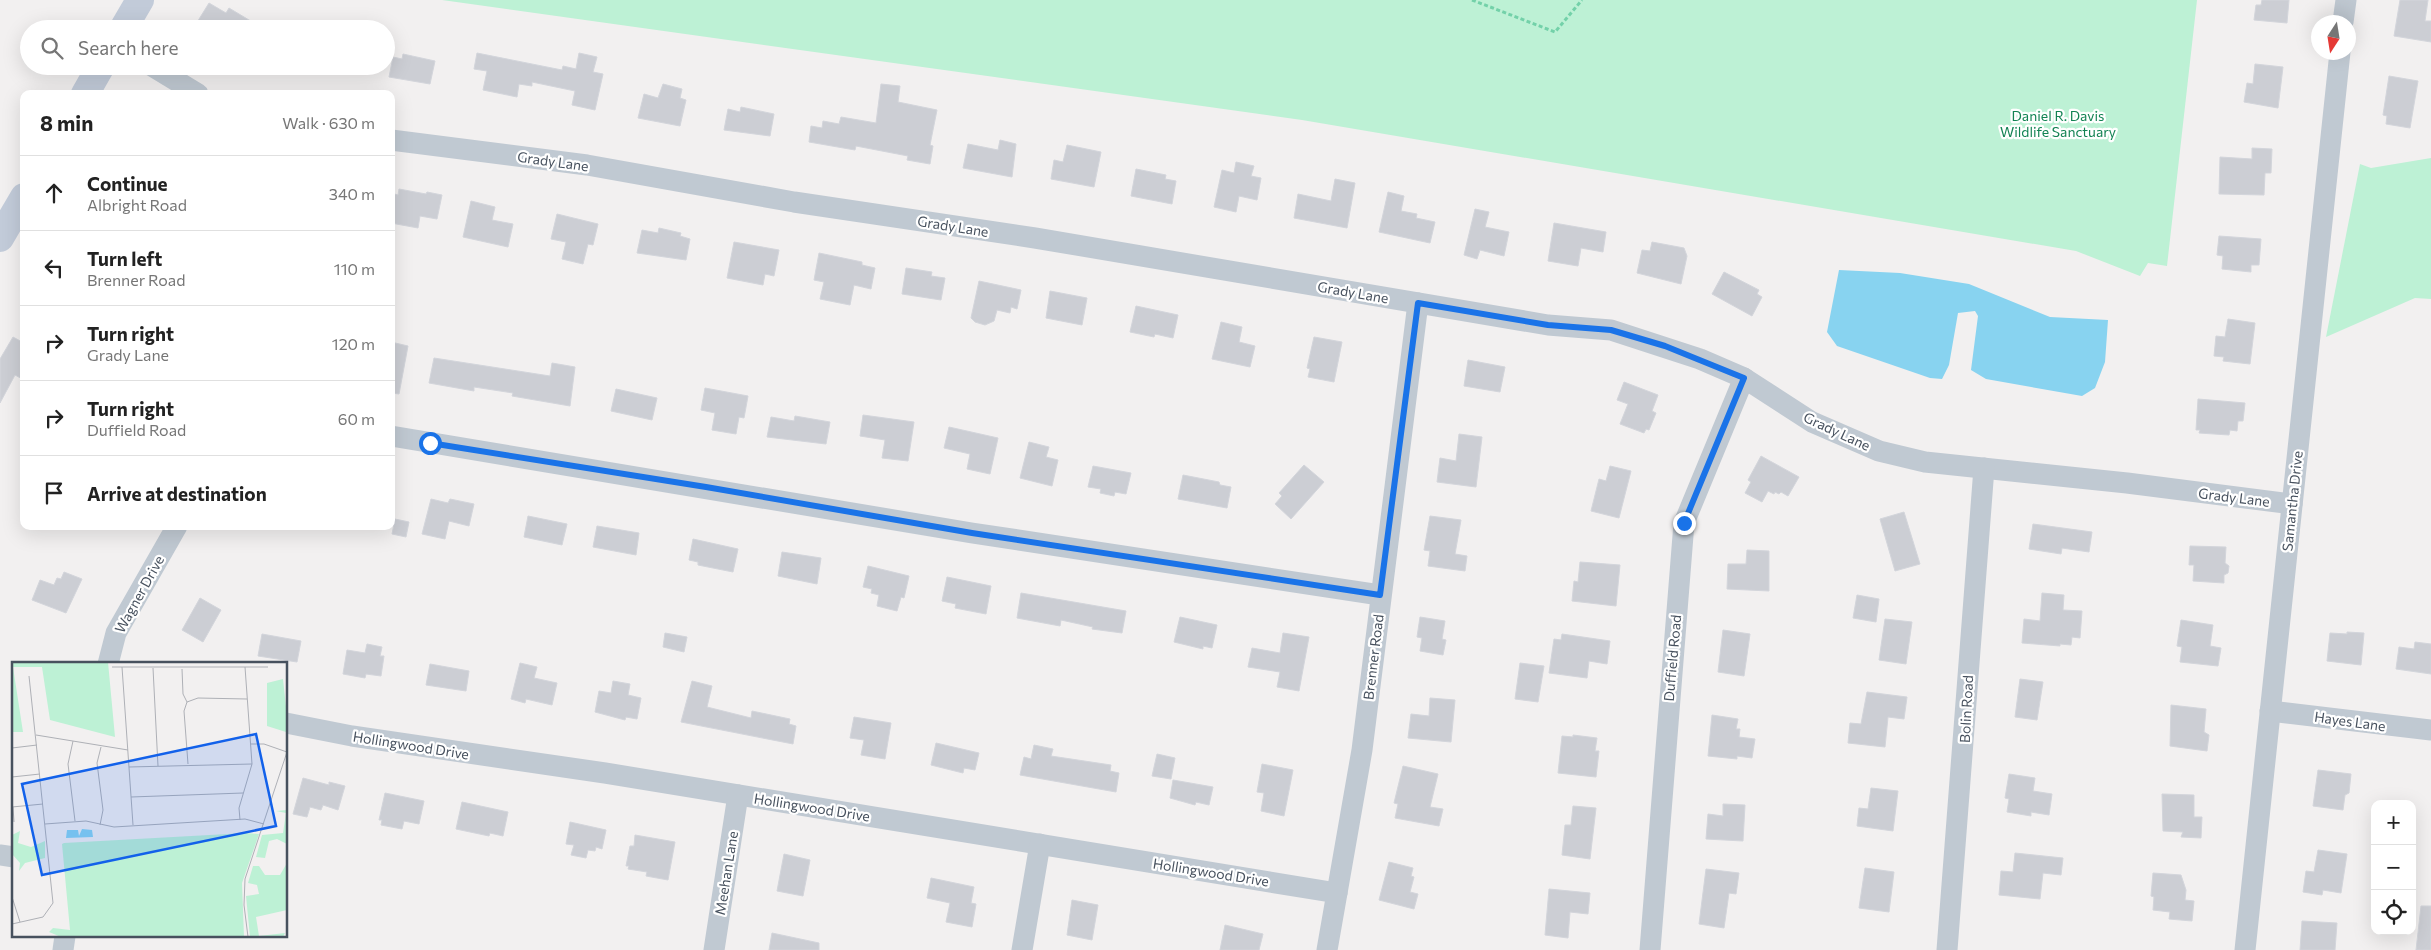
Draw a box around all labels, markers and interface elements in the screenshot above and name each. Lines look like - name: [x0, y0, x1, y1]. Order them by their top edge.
- north arrow: [2311, 15, 2356, 60]
- search box: [20, 20, 395, 75]
- icon: search: [38, 34, 66, 62]
- text: Search here: [78, 36, 178, 59]
- park label: Daniel R. Davis Wildlife Sanctuary: [2000, 107, 2116, 140]
- text: 8 min: [40, 110, 93, 135]
- text: Walk · 630 m: [282, 113, 375, 132]
- street label: Grady Lane: [516, 148, 590, 174]
- text: Continue: [87, 172, 167, 195]
- icon: ahead: [40, 179, 68, 207]
- text: 340 m: [329, 184, 375, 203]
- text: Albright Road: [87, 195, 187, 214]
- street label: Grady Lane: [916, 212, 990, 240]
- text: Turn left: [87, 247, 162, 270]
- icon: left: [40, 254, 68, 282]
- text: 110 m: [334, 259, 375, 278]
- text: Brenner Road: [87, 270, 185, 289]
- street label: Grady Lane: [1316, 277, 1390, 307]
- text: Turn right: [87, 322, 174, 345]
- icon: right: [40, 329, 68, 357]
- text: 120 m: [332, 334, 375, 353]
- text: Grady Lane: [87, 345, 169, 364]
- text: Turn right: [87, 397, 174, 420]
- icon: right: [40, 404, 68, 432]
- street label: Grady Lane: [1801, 408, 1873, 454]
- text: 60 m: [338, 409, 375, 428]
- text: Duffield Road: [87, 420, 186, 439]
- route start: [419, 432, 442, 455]
- street label: Samantha Drive: [2278, 450, 2306, 552]
- icon: arrive: [40, 479, 68, 507]
- text: Arrive at destination: [87, 482, 267, 505]
- street label: Grady Lane: [2197, 484, 2271, 510]
- route end: [1673, 512, 1696, 535]
- street label: Wagner Drive: [111, 552, 167, 636]
- street label: Brenner Road: [1359, 613, 1387, 701]
- street label: Duffield Road: [1660, 614, 1684, 702]
- inset map: [12, 662, 288, 938]
- street label: Bolin Road: [1956, 675, 1976, 743]
- street label: Hayes Lane: [2313, 708, 2387, 734]
- street label: Hollingwood Drive: [352, 727, 470, 763]
- street label: Hollingwood Drive: [753, 789, 871, 825]
- map controls: [2371, 800, 2416, 935]
- button: +: [2371, 800, 2416, 845]
- street label: Meehan Lane: [711, 830, 741, 916]
- button: −: [2371, 845, 2416, 890]
- street label: Hollingwood Drive: [1152, 854, 1270, 890]
- button: locate: [2371, 890, 2416, 935]

